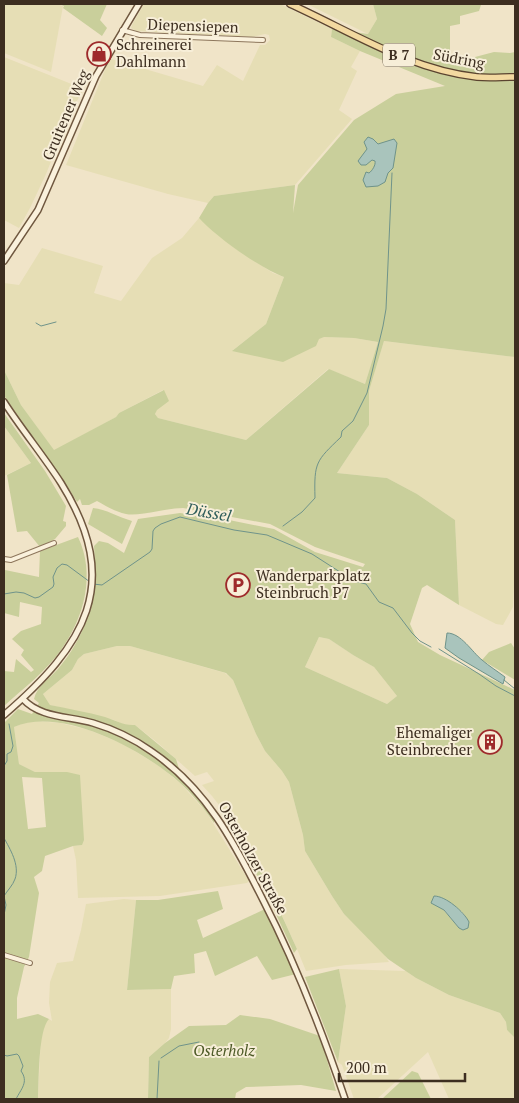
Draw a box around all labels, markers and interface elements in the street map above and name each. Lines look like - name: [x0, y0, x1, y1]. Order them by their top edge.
- street label: Diepensiepen: [147, 13, 239, 37]
- place label: Schreinerei Dahlmann: [116, 34, 192, 71]
- shop icon: Schreinerei Dahlmann: [86, 41, 112, 67]
- street label: Südring: [432, 43, 488, 73]
- road number: B 7: [383, 44, 415, 66]
- street label: Gruitener Weg: [37, 65, 94, 163]
- water label: Düssel: [184, 497, 234, 527]
- place label: Wanderparkplatz Steinbruch P7: [256, 565, 370, 602]
- parking icon: Wanderparkplatz Steinbruch P7: [225, 572, 251, 598]
- place label: Ehemaliger Steinbrecher: [387, 722, 472, 759]
- building icon: Ehemaliger Steinbrecher: [477, 729, 503, 755]
- street label: Osterholzer Straße: [215, 797, 293, 918]
- park label: Osterholz: [193, 1040, 255, 1060]
- scale bar: [339, 1050, 465, 1082]
- text: 200 m: [346, 1057, 387, 1077]

